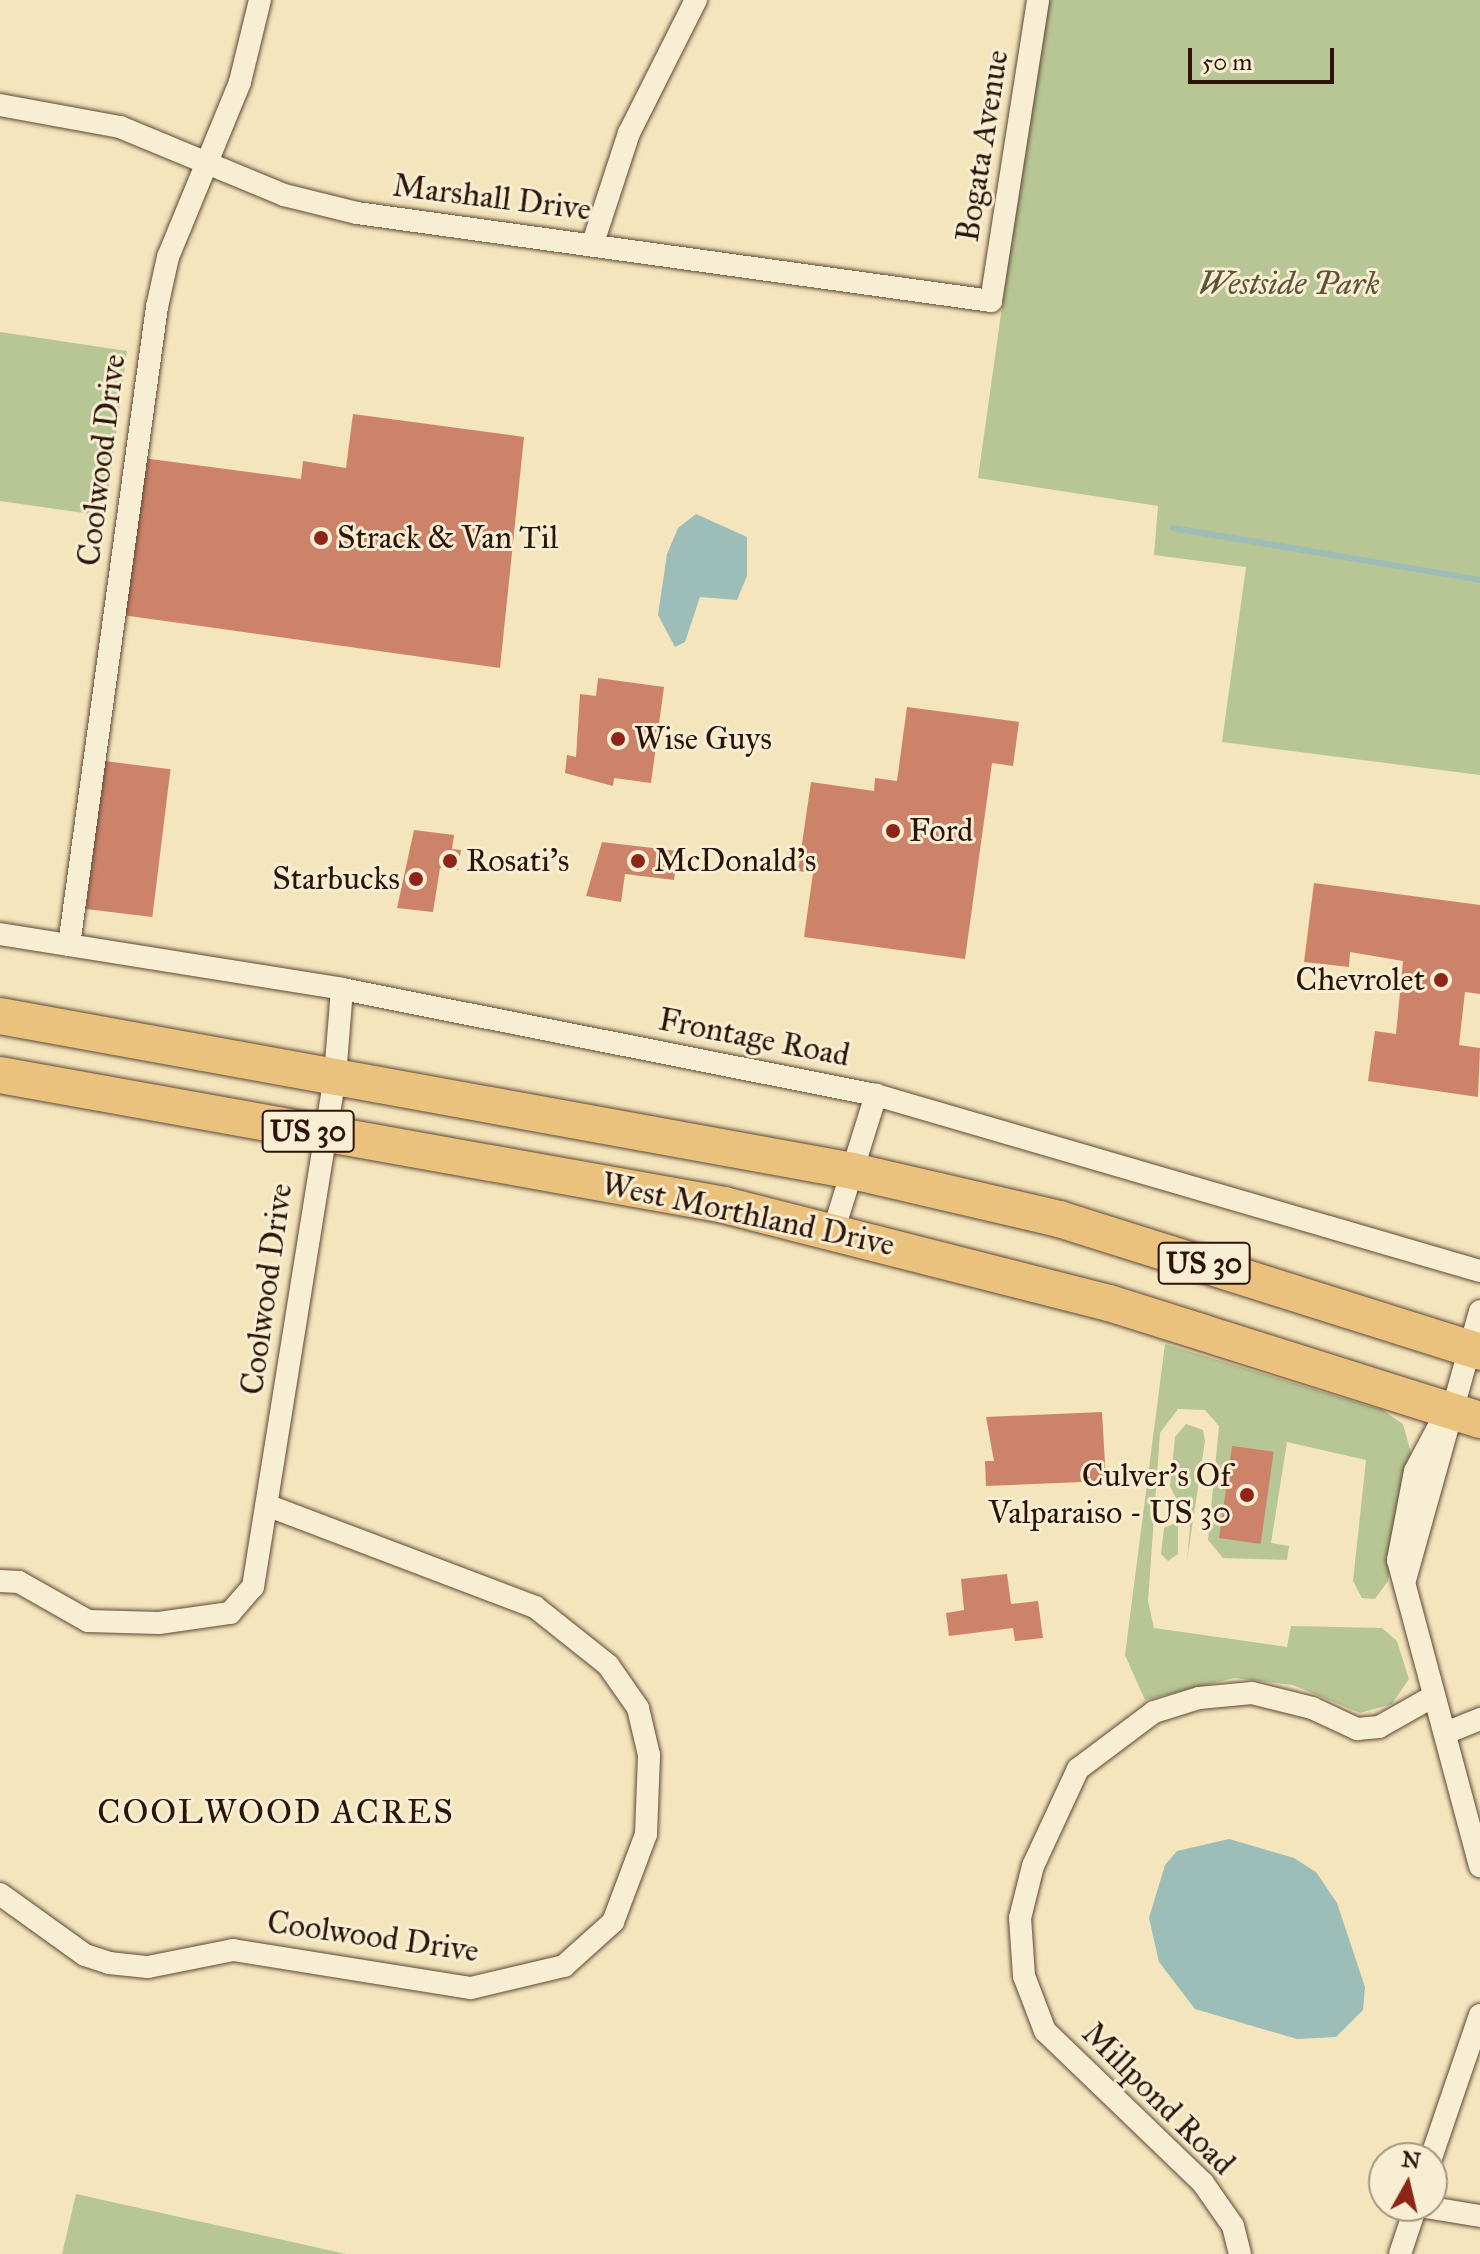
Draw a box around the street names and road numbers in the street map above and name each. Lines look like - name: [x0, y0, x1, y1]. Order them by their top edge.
- street label: Bogata Avenue: [949, 47, 1017, 245]
- street label: Marshall Drive: [391, 167, 593, 229]
- street label: Coolwood Drive: [70, 352, 134, 568]
- street label: Frontage Road: [655, 1001, 853, 1075]
- road number: US 30: [260, 1105, 356, 1157]
- street label: West Morthland Drive: [598, 1165, 898, 1265]
- street label: Coolwood Drive: [233, 1181, 301, 1397]
- road number: US 30: [1156, 1237, 1252, 1289]
- street label: Coolwood Drive: [265, 1903, 481, 1971]
- street label: Millpond Road: [1074, 2015, 1242, 2183]

